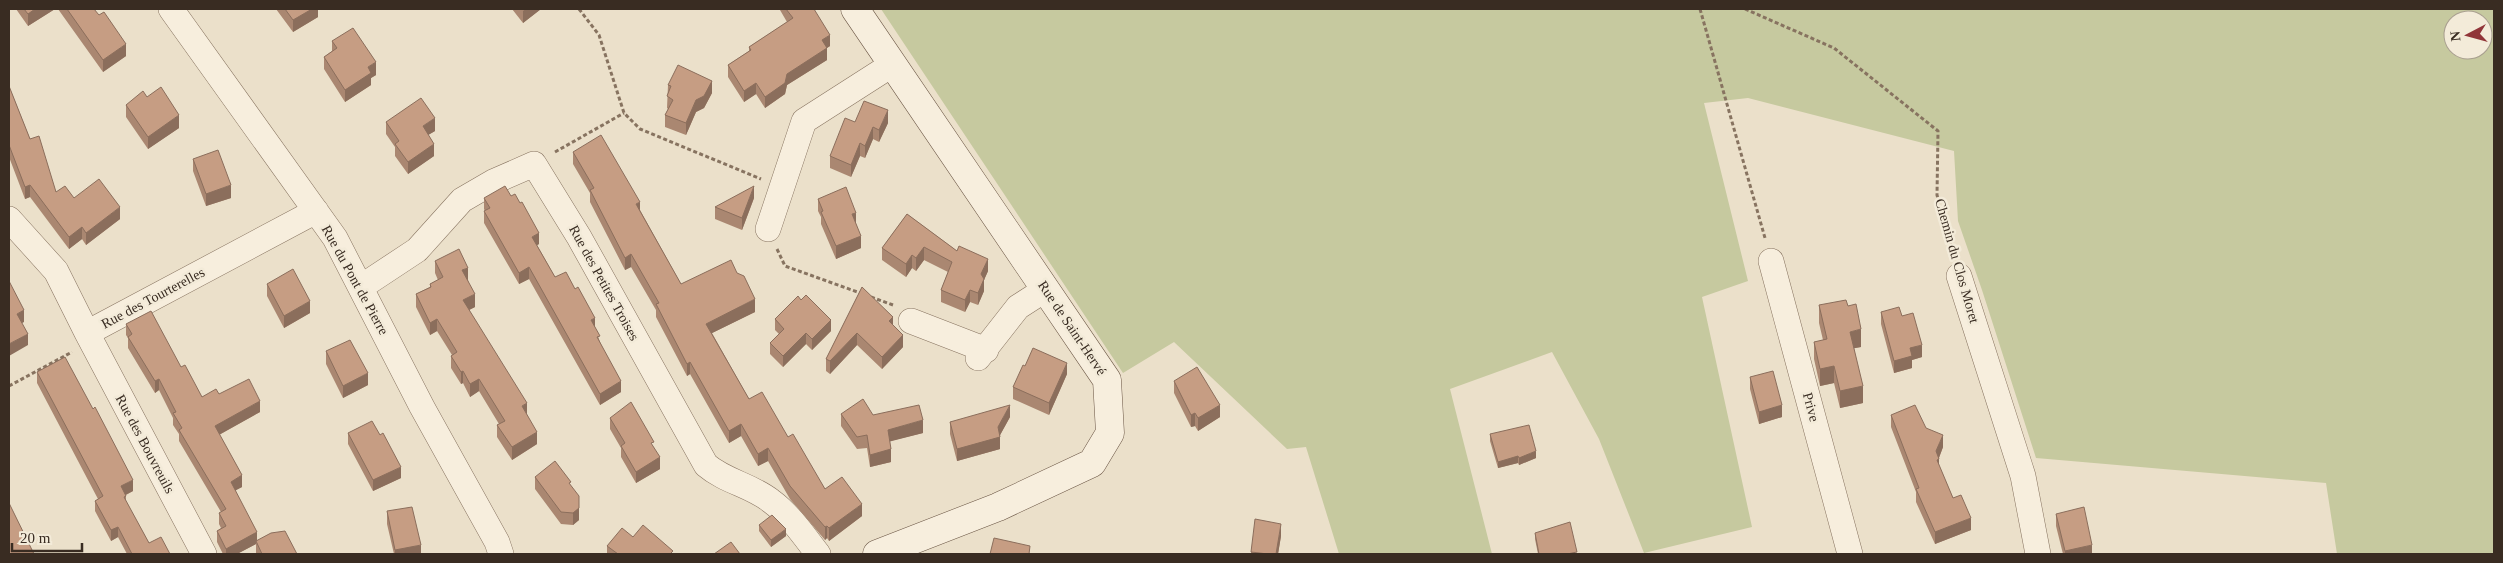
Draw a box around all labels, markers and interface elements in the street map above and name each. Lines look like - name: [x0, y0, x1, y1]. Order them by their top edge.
- north arrow: [2443, 10, 2493, 60]
- text: N: [2448, 30, 2464, 42]
- street label: Chemin du Clos Moret: [1932, 197, 1982, 325]
- street label: Rue du Pont de Pierre: [319, 223, 391, 337]
- street label: Rue des Petites Troises: [566, 223, 642, 343]
- street label: Rue des Tourterelles: [99, 264, 207, 332]
- street label: Rue de Saint-Hervé: [1035, 278, 1109, 378]
- street label: Prive: [1800, 391, 1822, 423]
- street label: Rue des Bouvreuils: [113, 392, 177, 496]
- scale bar: [12, 520, 82, 552]
- text: 20 m: [20, 530, 51, 546]

